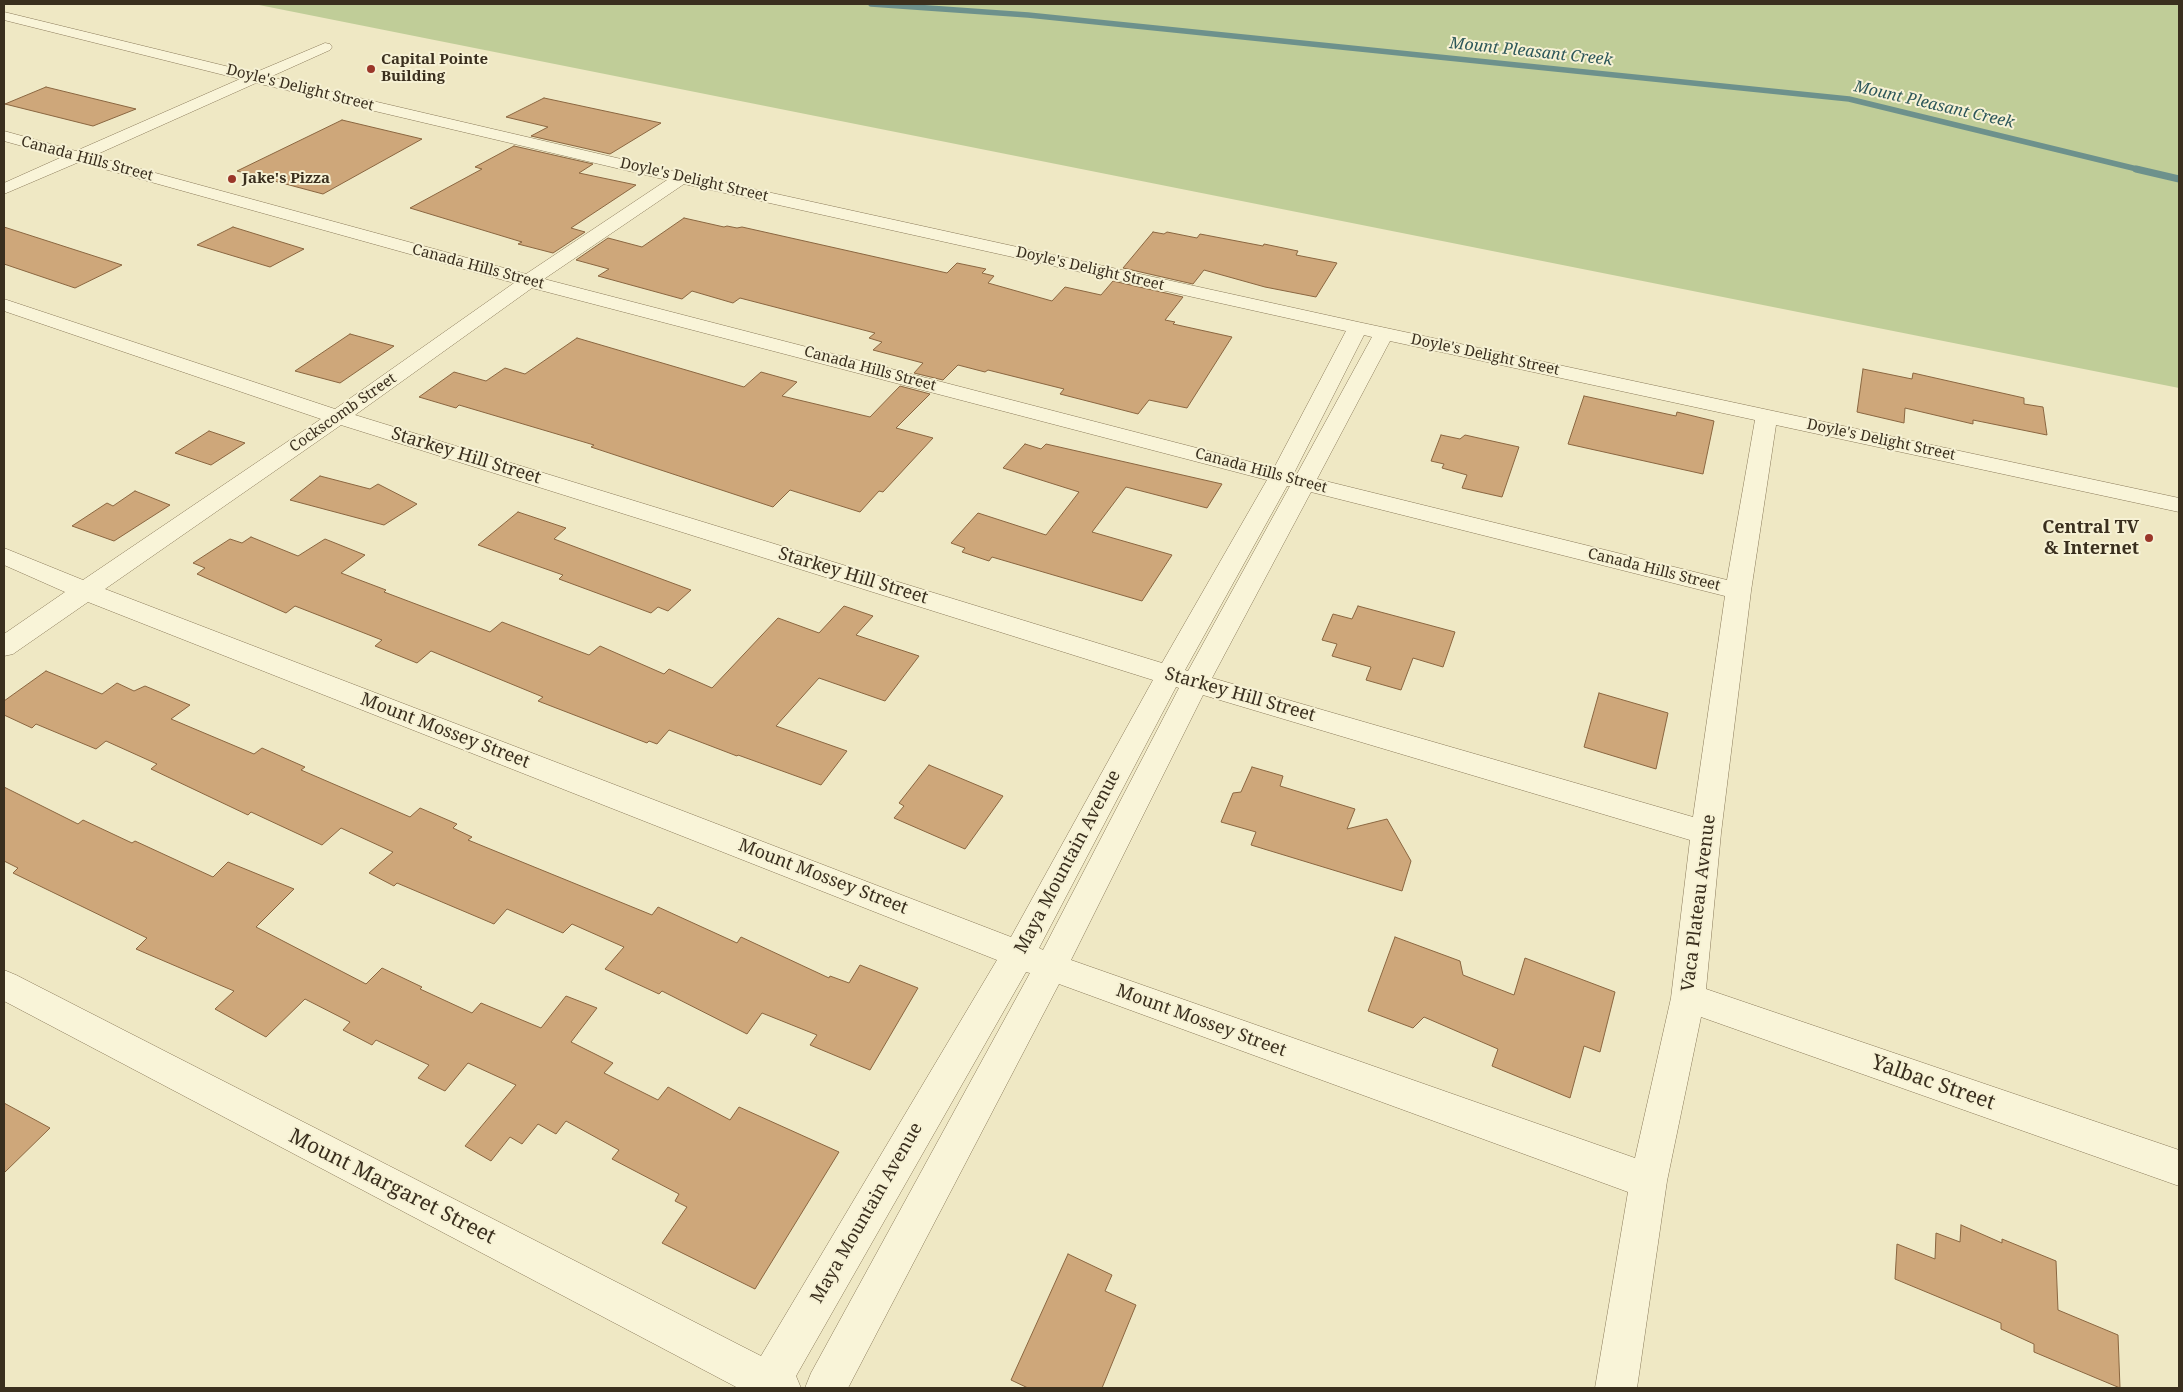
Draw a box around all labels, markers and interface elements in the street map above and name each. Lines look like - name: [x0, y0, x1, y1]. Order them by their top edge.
- water label: Mount Pleasant Creek: [1449, 34, 1613, 70]
- place label: Capital Pointe Building: [381, 51, 488, 86]
- street label: Doyle's Delight Street: [224, 61, 376, 115]
- marker: Capital Pointe Building: [365, 63, 377, 75]
- water label: Mount Pleasant Creek: [1852, 77, 2016, 133]
- street label: Canada Hills Street: [19, 133, 155, 185]
- street label: Doyle's Delight Street: [618, 154, 770, 206]
- place label: Jake's Pizza: [242, 170, 330, 188]
- marker: Jake's Pizza: [226, 173, 238, 185]
- street label: Canada Hills Street: [410, 241, 546, 293]
- street label: Doyle's Delight Street: [1014, 243, 1166, 295]
- street label: Doyle's Delight Street: [1409, 330, 1561, 380]
- street label: Canada Hills Street: [802, 343, 938, 395]
- street label: Cockscomb Street: [286, 370, 400, 456]
- street label: Doyle's Delight Street: [1805, 415, 1957, 465]
- street label: Starkey Hill Street: [389, 423, 543, 489]
- street label: Canada Hills Street: [1193, 445, 1329, 497]
- place label: Central TV & Internet: [2042, 517, 2139, 560]
- marker: Central TV & Internet: [2143, 532, 2155, 544]
- street label: Starkey Hill Street: [776, 543, 930, 609]
- street label: Canada Hills Street: [1586, 545, 1722, 595]
- street label: Starkey Hill Street: [1162, 663, 1318, 727]
- street label: Mount Mossey Street: [357, 689, 533, 773]
- street label: Maya Mountain Avenue: [1010, 767, 1126, 957]
- street label: Vaca Plateau Avenue: [1677, 813, 1721, 993]
- street label: Mount Mossey Street: [735, 835, 911, 919]
- street label: Mount Mossey Street: [1113, 980, 1289, 1062]
- street label: Yalbac Street: [1868, 1050, 1998, 1116]
- street label: Maya Mountain Avenue: [806, 1119, 928, 1307]
- street label: Mount Margaret Street: [284, 1124, 500, 1250]

